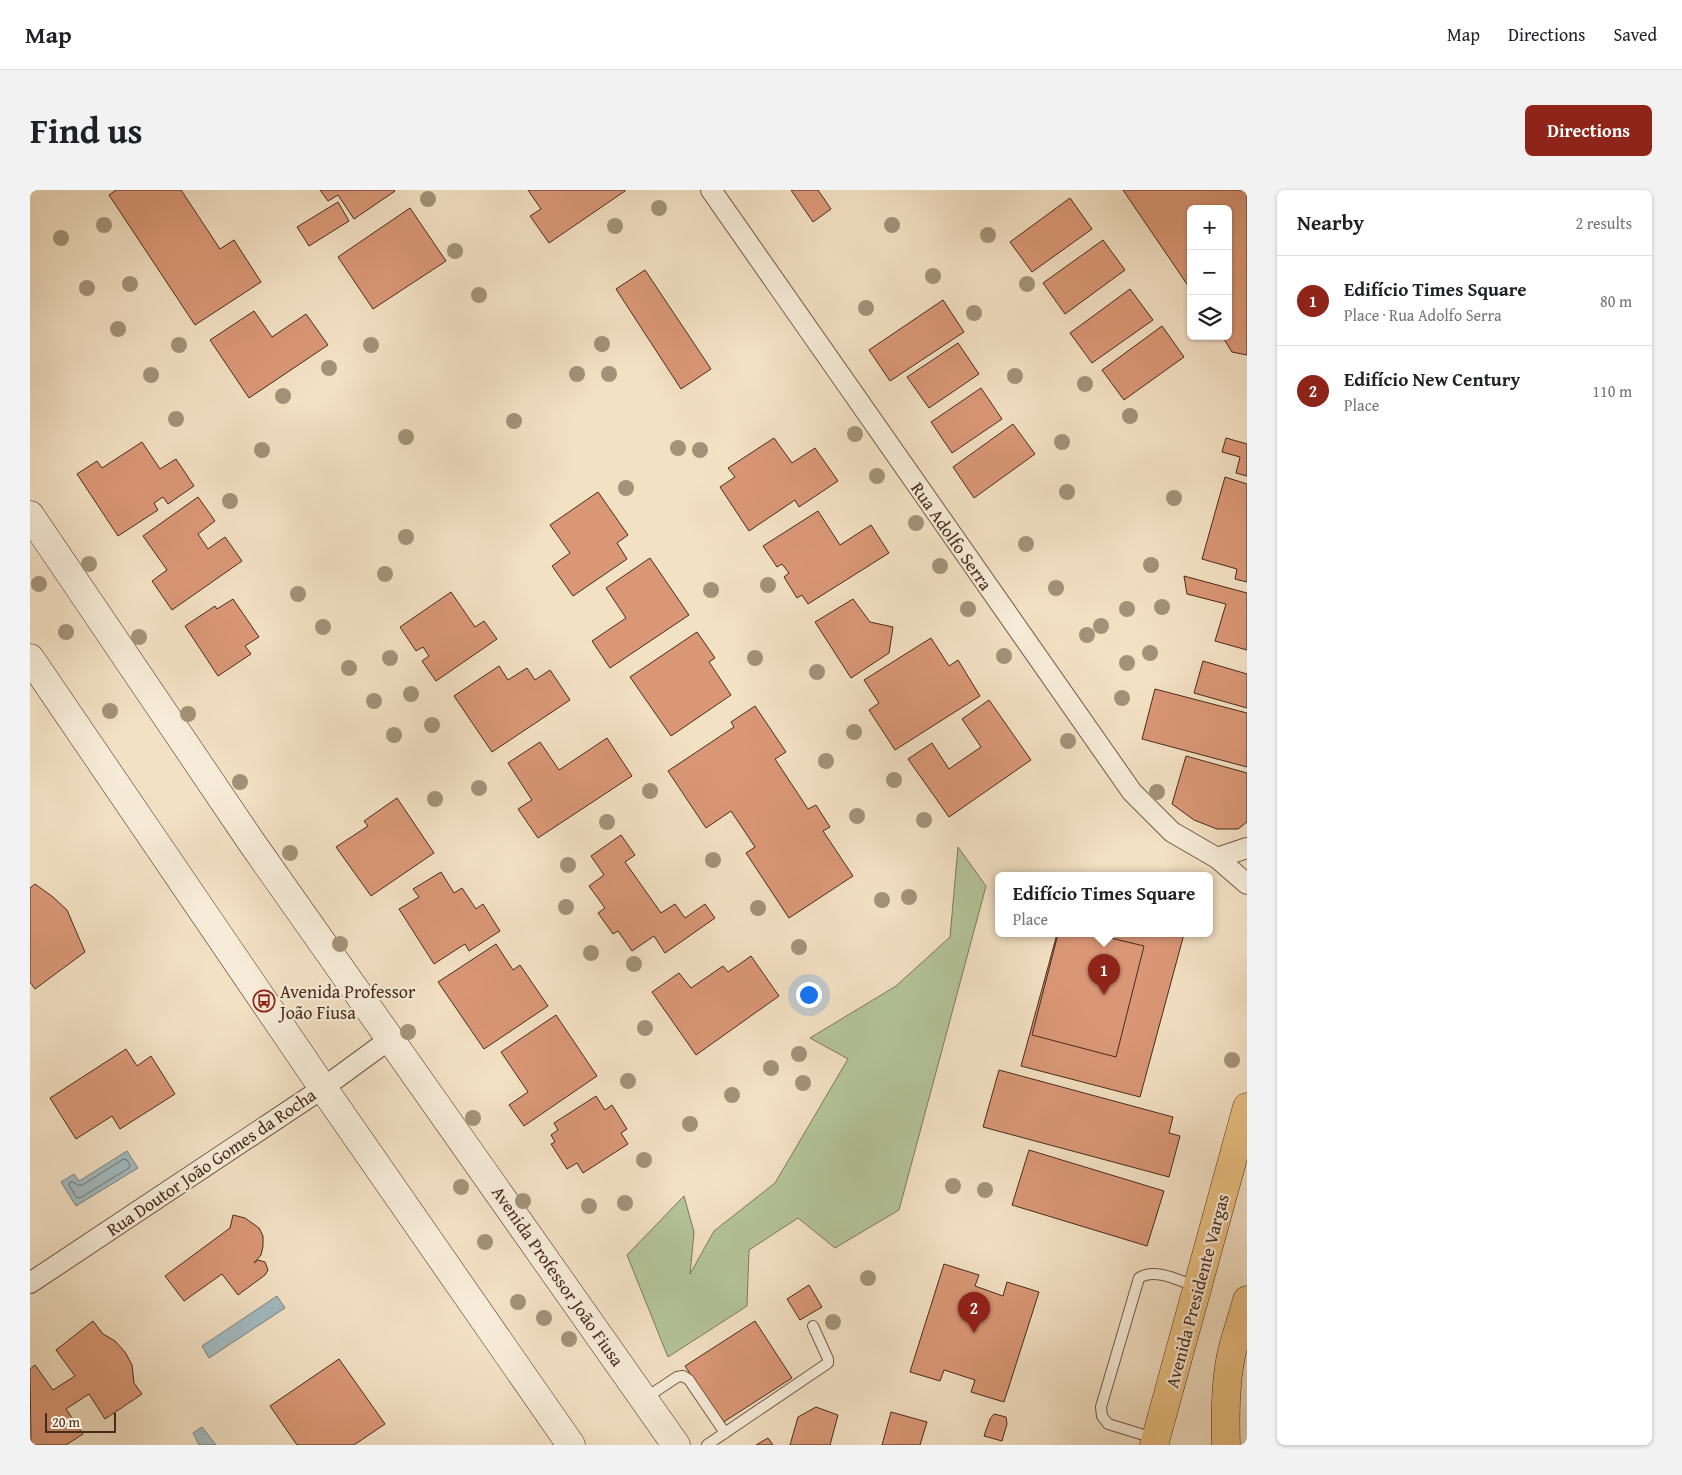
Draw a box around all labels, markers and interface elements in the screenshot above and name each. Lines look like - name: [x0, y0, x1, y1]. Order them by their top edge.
- text: Map: [25, 17, 72, 52]
- text: Map: [1447, 21, 1480, 48]
- text: Directions: [1508, 21, 1585, 48]
- text: Saved: [1613, 21, 1657, 48]
- text: Find us: [30, 105, 143, 156]
- button: Directions: [1525, 105, 1652, 156]
- map controls: [1187, 205, 1232, 340]
- button: +: [1187, 205, 1232, 250]
- text: Nearby: [1297, 207, 1364, 238]
- text: 2 results: [1575, 211, 1632, 235]
- button: −: [1187, 250, 1232, 295]
- text: Edifício Times Square: [1344, 275, 1527, 303]
- text: 1: [1309, 289, 1317, 313]
- text: 80 m: [1600, 289, 1632, 313]
- button: layers: [1187, 295, 1232, 340]
- text: Place · Rua Adolfo Serra: [1344, 303, 1502, 327]
- text: Edifício New Century: [1344, 365, 1520, 393]
- text: 2: [1309, 379, 1317, 403]
- text: 110 m: [1592, 379, 1632, 403]
- text: Place: [1344, 393, 1379, 417]
- street label: Rua Adolfo Serra: [905, 476, 1000, 596]
- popup: [995, 872, 1213, 937]
- text: Edifício Times Square: [1013, 879, 1195, 907]
- text: Place: [1013, 907, 1048, 931]
- pin: 1: [1088, 954, 1120, 995]
- place label: Avenida Professor João Fiusa: [278, 978, 416, 1026]
- your location: [796, 982, 822, 1008]
- bus stop icon: Avenida Professor João Fiusa: [252, 989, 276, 1013]
- street label: Rua Doutor João Gomes da Rocha: [101, 1081, 322, 1242]
- street label: Avenida Professor João Fiusa: [485, 1180, 631, 1372]
- street label: Avenida Presidente Vargas: [1158, 1191, 1236, 1391]
- pin: 2: [958, 1292, 990, 1333]
- scale bar: [45, 1410, 116, 1433]
- text: 20 m: [52, 1412, 80, 1432]

